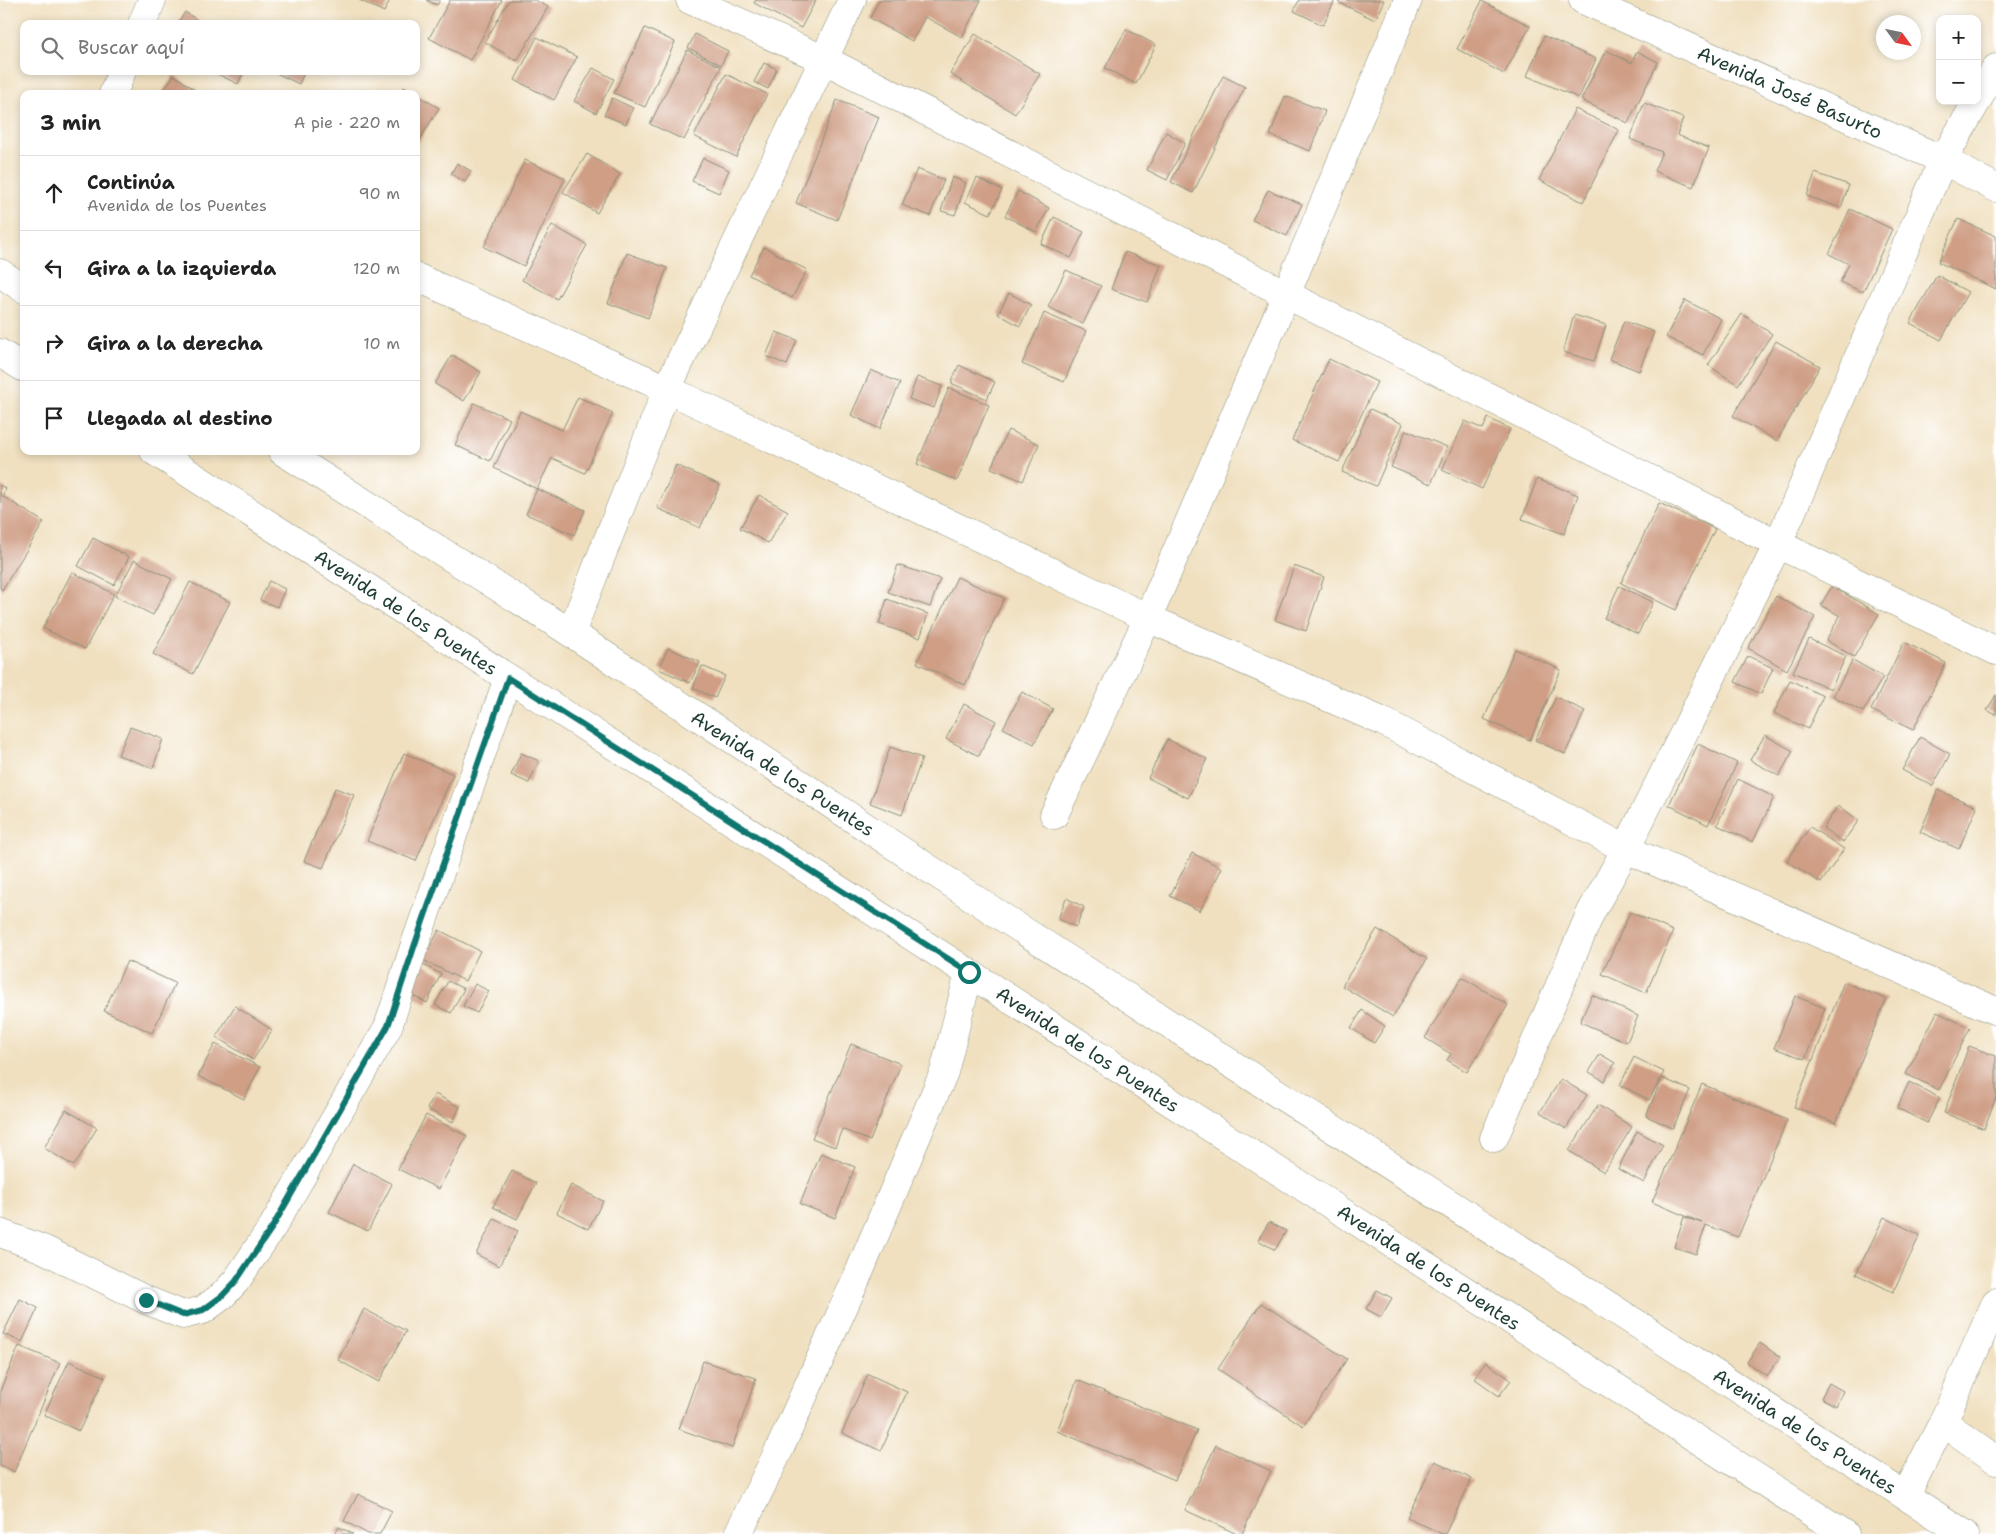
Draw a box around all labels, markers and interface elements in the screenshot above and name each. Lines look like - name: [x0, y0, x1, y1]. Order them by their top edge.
- north arrow: [1876, 15, 1921, 60]
- map controls: [1936, 15, 1981, 105]
- button: +: [1936, 15, 1981, 60]
- search box: [20, 20, 420, 75]
- icon: search: [38, 34, 66, 62]
- text: Buscar aquí: [78, 35, 184, 60]
- street label: Avenida José Basurto: [1693, 40, 1886, 145]
- button: −: [1936, 60, 1981, 105]
- text: 3 min: [40, 109, 101, 137]
- text: A pie · 220 m: [294, 112, 400, 133]
- text: Continúa: [87, 170, 175, 195]
- icon: ahead: [40, 179, 68, 207]
- text: 90 m: [359, 183, 400, 204]
- text: Avenida de los Puentes: [87, 195, 267, 216]
- icon: left: [40, 254, 68, 282]
- text: Gira a la izquierda: [87, 256, 276, 281]
- text: 120 m: [353, 258, 400, 279]
- icon: right: [40, 329, 68, 357]
- text: Gira a la derecha: [87, 331, 263, 356]
- text: 10 m: [363, 333, 400, 354]
- icon: arrive: [40, 404, 68, 432]
- text: Llegada al destino: [87, 406, 273, 431]
- street label: Avenida de los Puentes: [309, 544, 502, 681]
- street label: Avenida de los Puentes: [686, 705, 879, 842]
- route start: [958, 961, 981, 984]
- street label: Avenida de los Puentes: [991, 981, 1184, 1118]
- street label: Avenida de los Puentes: [1332, 1199, 1525, 1336]
- route end: [135, 1289, 158, 1312]
- street label: Avenida de los Puentes: [1708, 1363, 1901, 1500]

